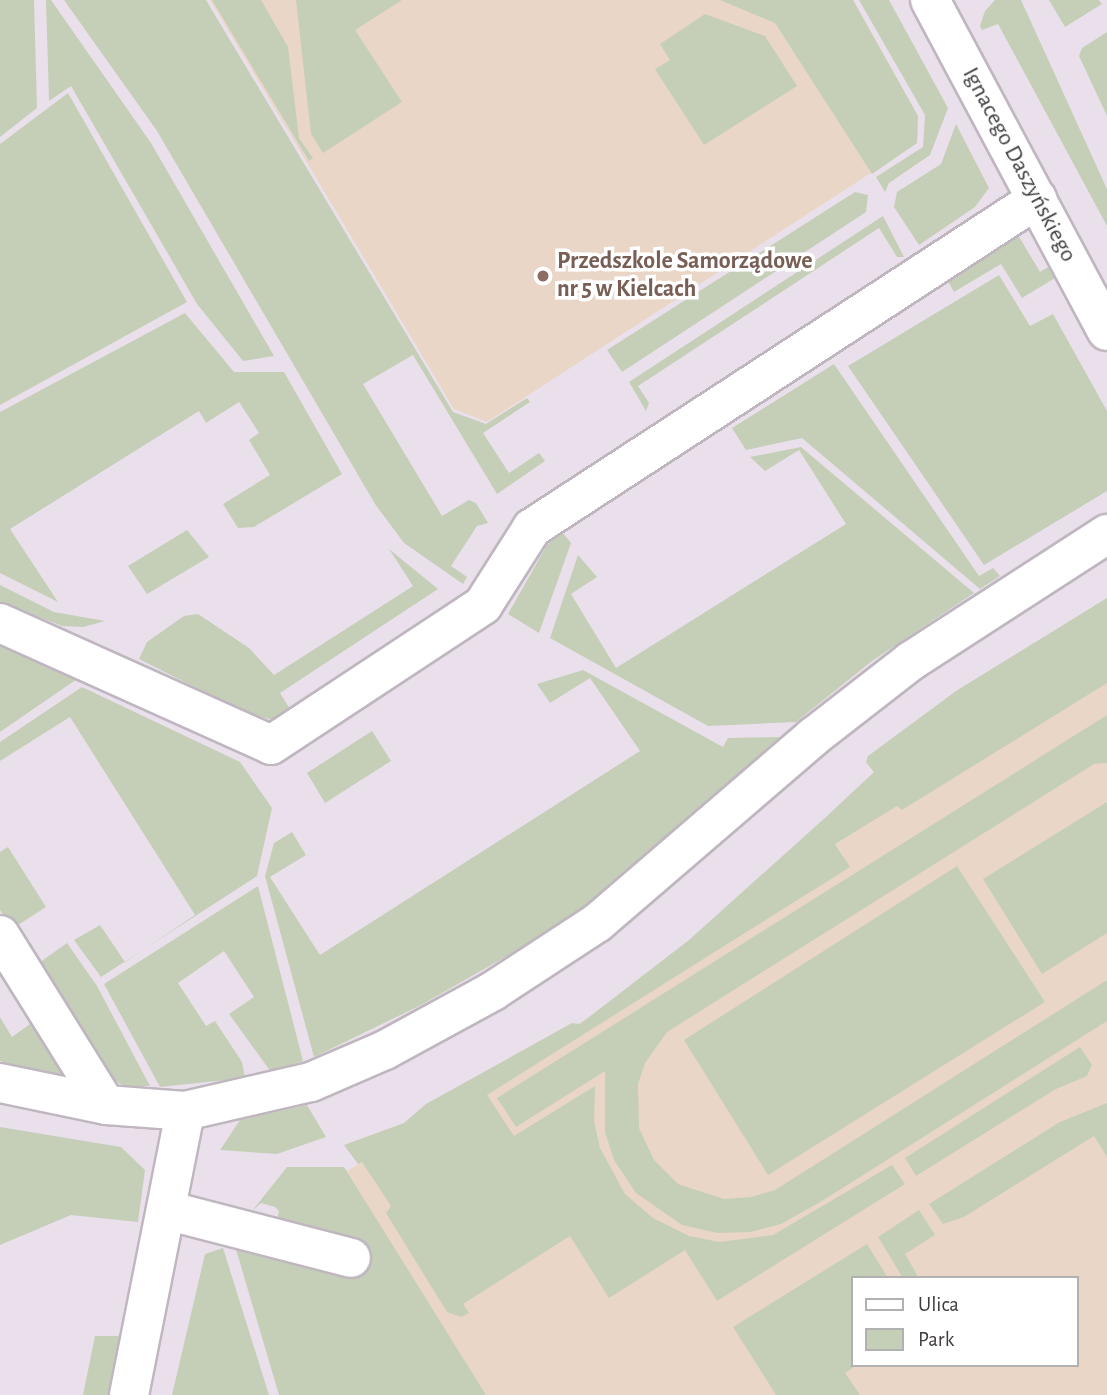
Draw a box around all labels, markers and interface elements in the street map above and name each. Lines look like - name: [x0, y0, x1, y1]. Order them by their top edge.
- street label: Ignacego Daszyńskiego: [955, 63, 1083, 267]
- place label: Przedszkole Samorządowe nr 5 w Kielcach: [557, 248, 813, 304]
- marker: Przedszkole Samorządowe nr 5 w Kielcach: [535, 268, 551, 284]
- legend: [852, 1276, 1079, 1367]
- text: Ulica: [918, 1294, 959, 1315]
- text: Park: [918, 1329, 954, 1350]

